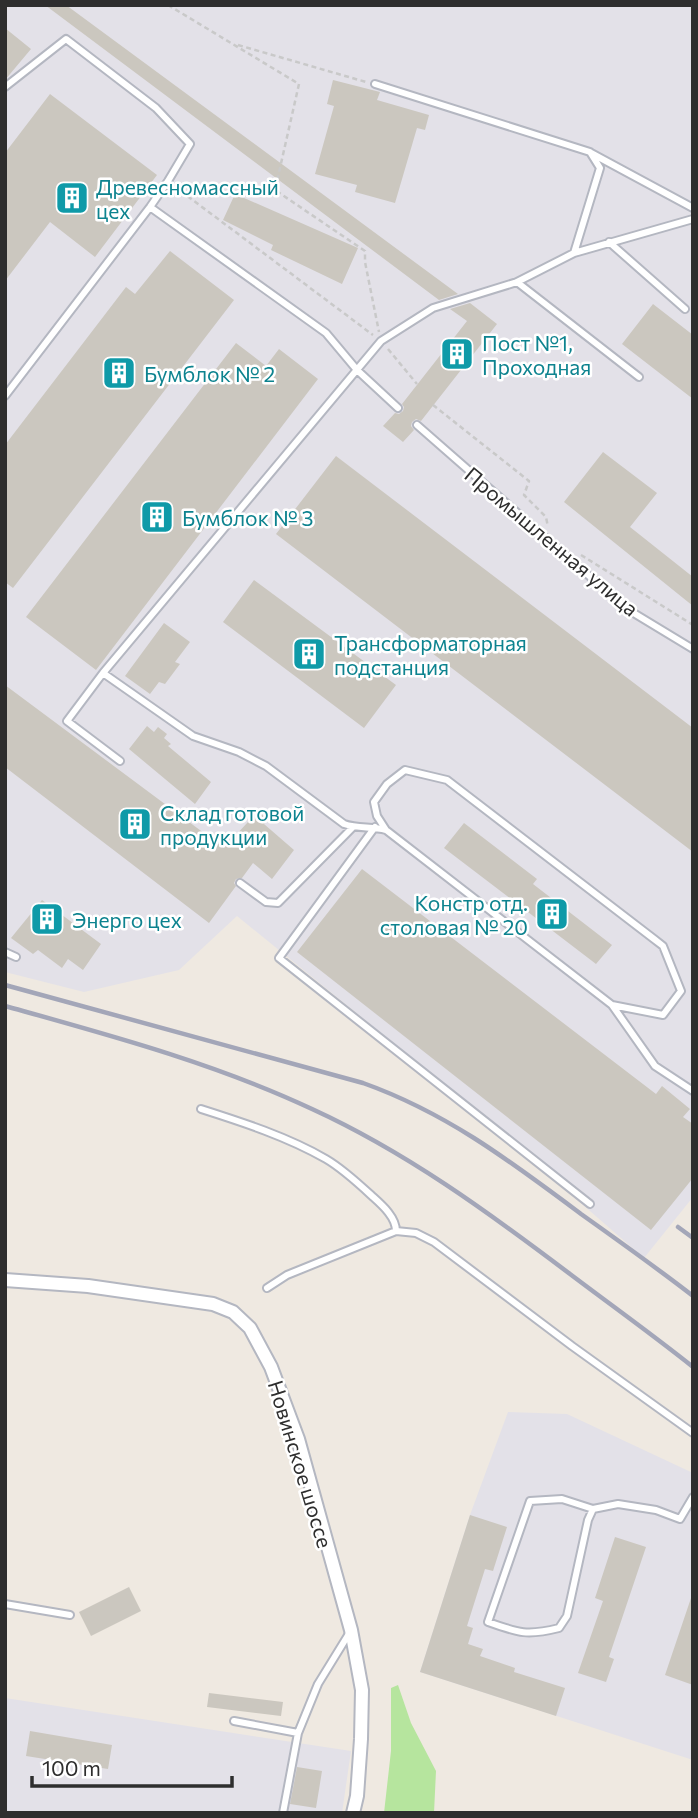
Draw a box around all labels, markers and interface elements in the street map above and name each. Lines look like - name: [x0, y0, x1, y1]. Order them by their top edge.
- place label: Древесномассный цех: [96, 174, 279, 223]
- building icon: Древесномассный цех: [53, 179, 91, 217]
- place label: Пост №1, Проходная: [482, 330, 591, 379]
- building icon: Пост №1, Проходная: [438, 335, 476, 373]
- building icon: Бумблок № 2: [100, 354, 138, 392]
- place label: Бумблок № 2: [144, 361, 275, 386]
- street label: Промышленная улица: [460, 461, 644, 621]
- building icon: Бумблок № 3: [138, 498, 176, 536]
- place label: Бумблок № 3: [182, 505, 314, 530]
- place label: Трансформаторная подстанция: [334, 630, 527, 679]
- building icon: Трансформаторная подстанция: [290, 635, 328, 673]
- place label: Склад готовой продукции: [160, 800, 304, 849]
- building icon: Склад готовой продукции: [116, 805, 154, 843]
- place label: Констр отд. столовая № 20: [380, 890, 528, 939]
- building icon: Констр отд. столовая № 20: [533, 895, 571, 933]
- building icon: Энерго цех: [28, 900, 66, 938]
- place label: Энерго цех: [72, 907, 182, 932]
- street label: Новинское шоссе: [264, 1377, 338, 1551]
- scale bar: [32, 1744, 231, 1788]
- text: 100 m: [42, 1755, 101, 1780]

